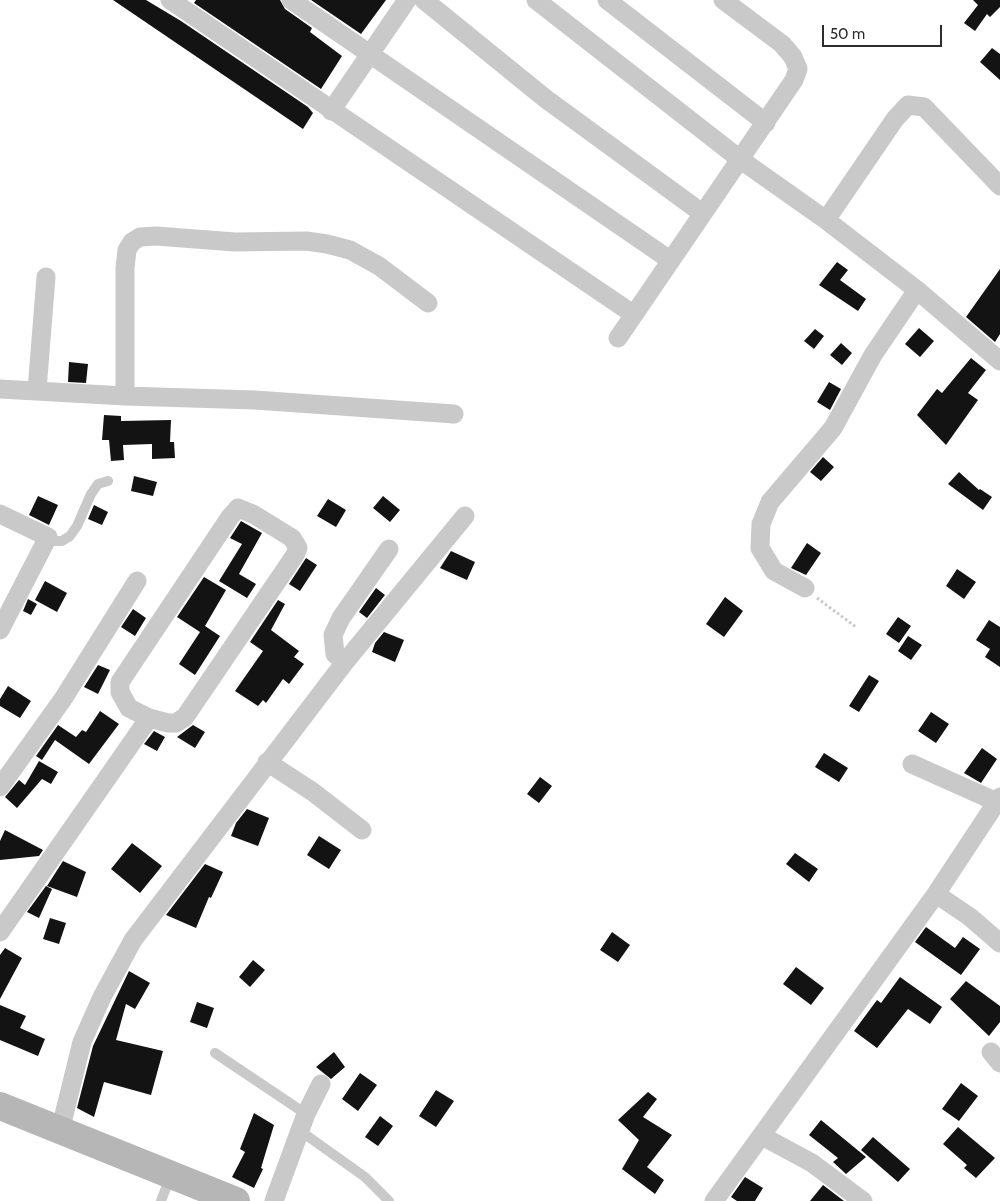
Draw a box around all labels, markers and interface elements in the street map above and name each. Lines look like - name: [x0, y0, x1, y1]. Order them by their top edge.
- scale bar: [825, 15, 945, 47]
- text: 50 m: [830, 25, 865, 43]

